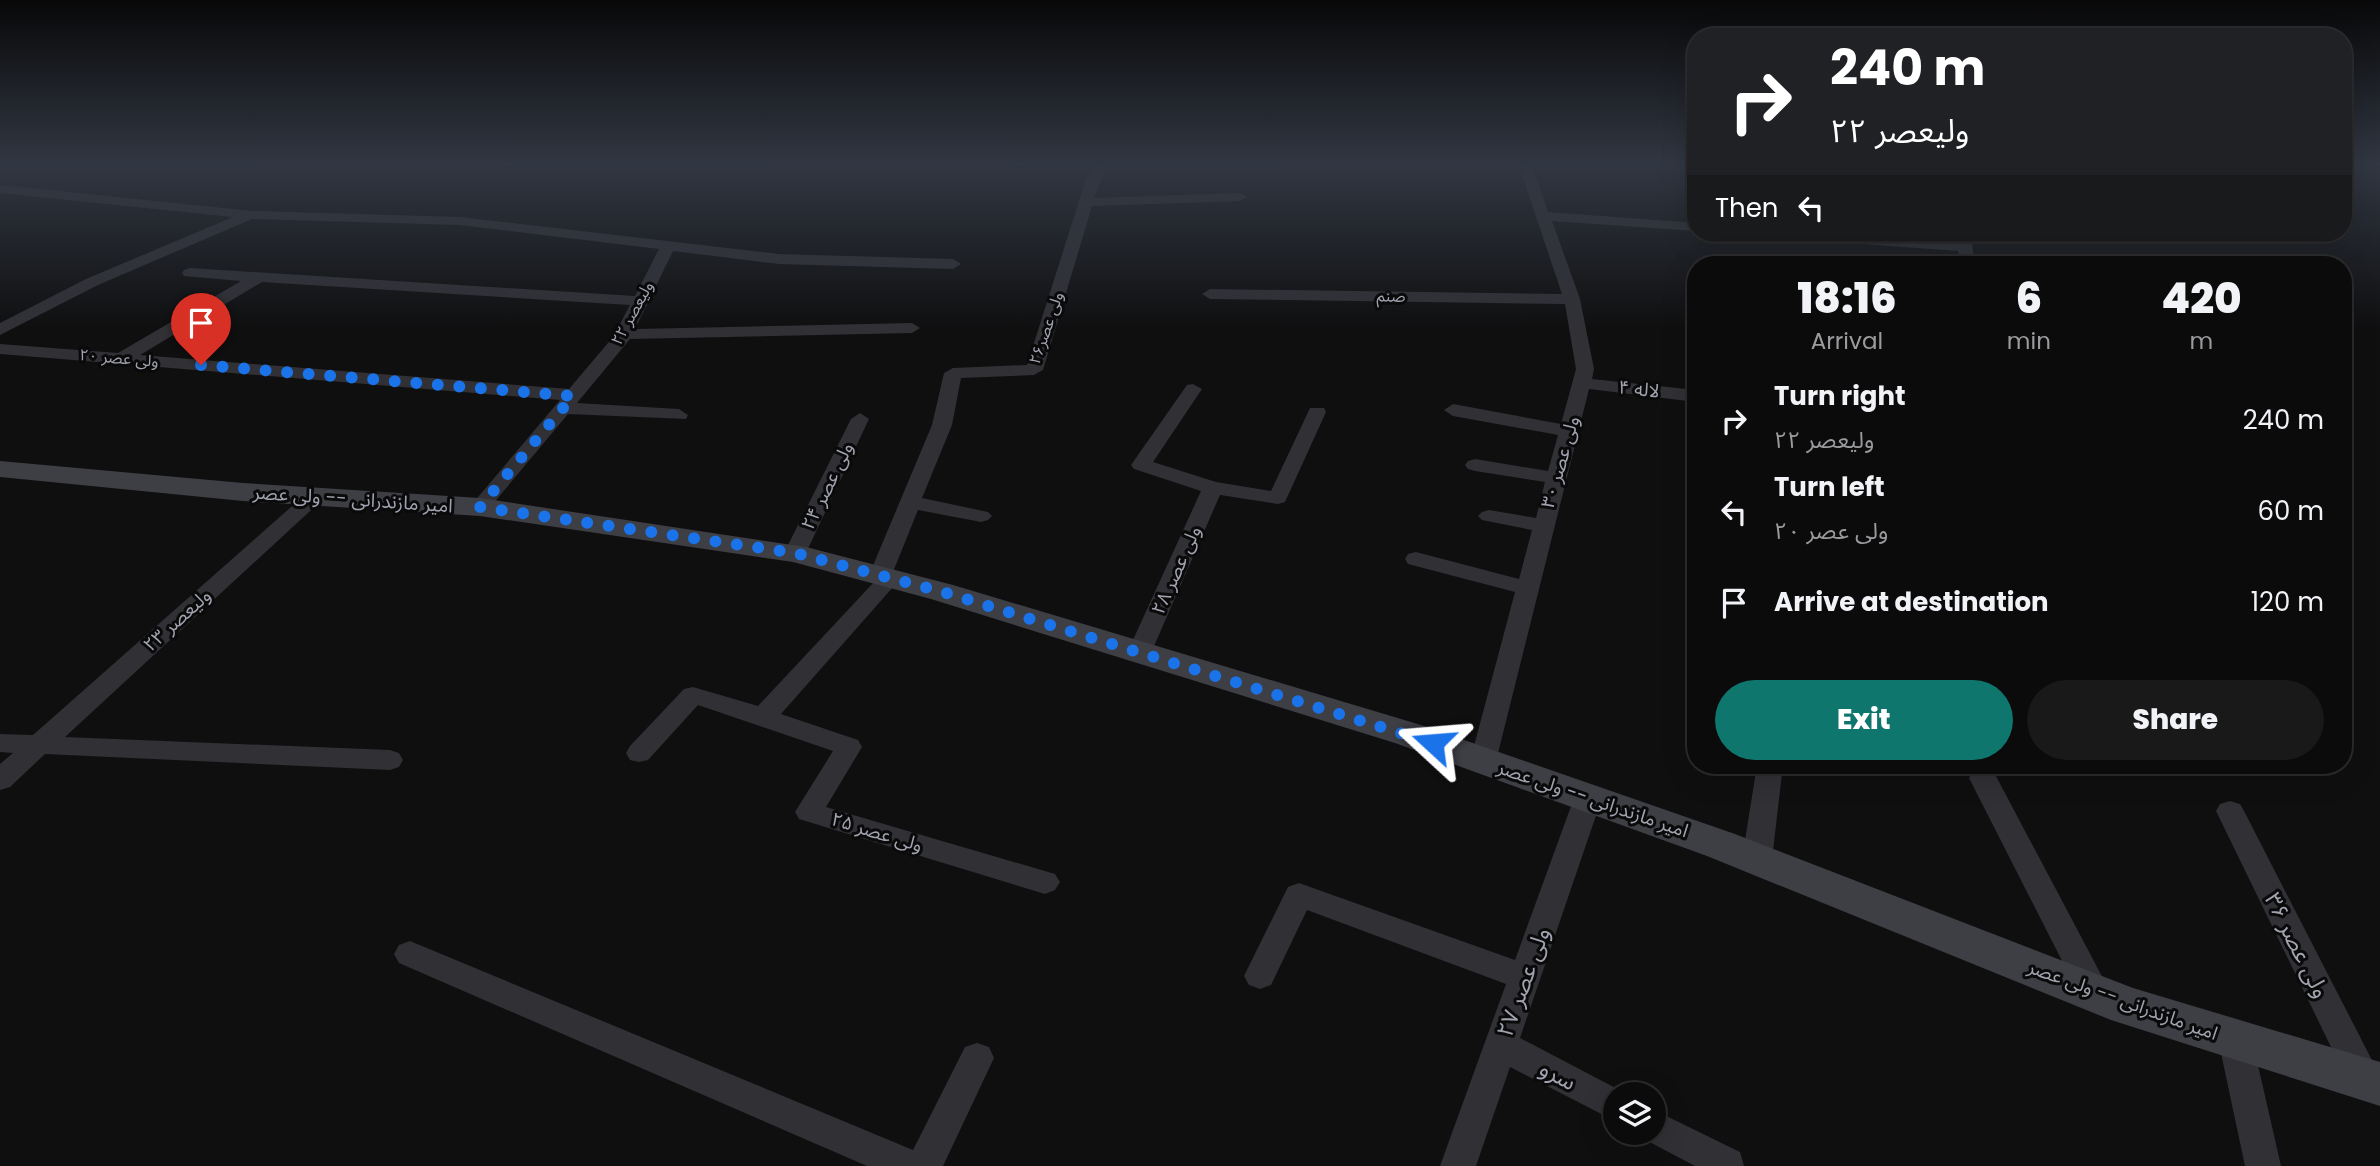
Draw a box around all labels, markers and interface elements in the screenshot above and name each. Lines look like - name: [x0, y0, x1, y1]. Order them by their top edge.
- text: 240 m: [1830, 34, 1985, 102]
- icon: right: [1715, 56, 1806, 147]
- text: ولیعصر ۲۲: [1830, 108, 1969, 153]
- icon: left: [1792, 189, 1830, 227]
- text: Then: [1715, 190, 1778, 226]
- text: 18:16: [1797, 269, 1897, 328]
- text: 6: [2016, 269, 2042, 328]
- text: 420: [2161, 269, 2242, 328]
- street label: ولیعصر ۲۲: [605, 277, 659, 349]
- street label: صنم: [1376, 284, 1406, 309]
- street label: ولی عصر۲۶: [1023, 289, 1069, 367]
- pin: [171, 293, 231, 365]
- icon: arrive: [182, 304, 220, 342]
- text: Arrival: [1811, 325, 1883, 357]
- text: min: [2007, 325, 2051, 357]
- text: m: [2190, 325, 2213, 357]
- street label: ولی عصر ۲۰: [78, 343, 160, 373]
- street label: لاله ۴: [1617, 373, 1661, 405]
- text: Turn right: [1774, 378, 1906, 414]
- icon: right: [1715, 402, 1753, 440]
- text: 240 m: [2243, 402, 2324, 438]
- street label: ولی عصر ۳۰: [1534, 413, 1586, 511]
- text: ولیعصر ۲۲: [1774, 424, 1874, 456]
- street label: ولی عصر ۲۴: [794, 438, 860, 534]
- text: Turn left: [1774, 469, 1885, 505]
- street label: امیر مازندرانی -- ولی عصر: [251, 478, 454, 519]
- icon: left: [1715, 493, 1753, 531]
- text: 60 m: [2257, 493, 2324, 529]
- text: ولی عصر ۲۰: [1774, 515, 1888, 547]
- street label: ولی عصر ۲۸: [1144, 521, 1208, 619]
- street label: ولیعصر ۲۳: [137, 582, 217, 658]
- icon: arrive: [1715, 584, 1753, 622]
- text: Arrive at destination: [1774, 584, 2049, 620]
- text: 120 m: [2251, 584, 2324, 620]
- button: Exit: [1715, 680, 2013, 760]
- button: Share: [2027, 680, 2324, 760]
- position arrow: [1396, 706, 1470, 780]
- street label: امیر مازندرانی -- ولی عصر: [1493, 753, 1692, 844]
- street label: ولی عصر ۲۵: [828, 805, 926, 859]
- street label: ولی عصر ۳۶: [2257, 887, 2337, 1003]
- street label: ولی عصر ۲۷: [1488, 923, 1558, 1041]
- street label: امیر مازندرانی -- ولی عصر: [2023, 953, 2222, 1047]
- street label: سرو: [1534, 1052, 1582, 1098]
- map controls: [1603, 1082, 1666, 1145]
- button: layers: [1603, 1082, 1666, 1145]

